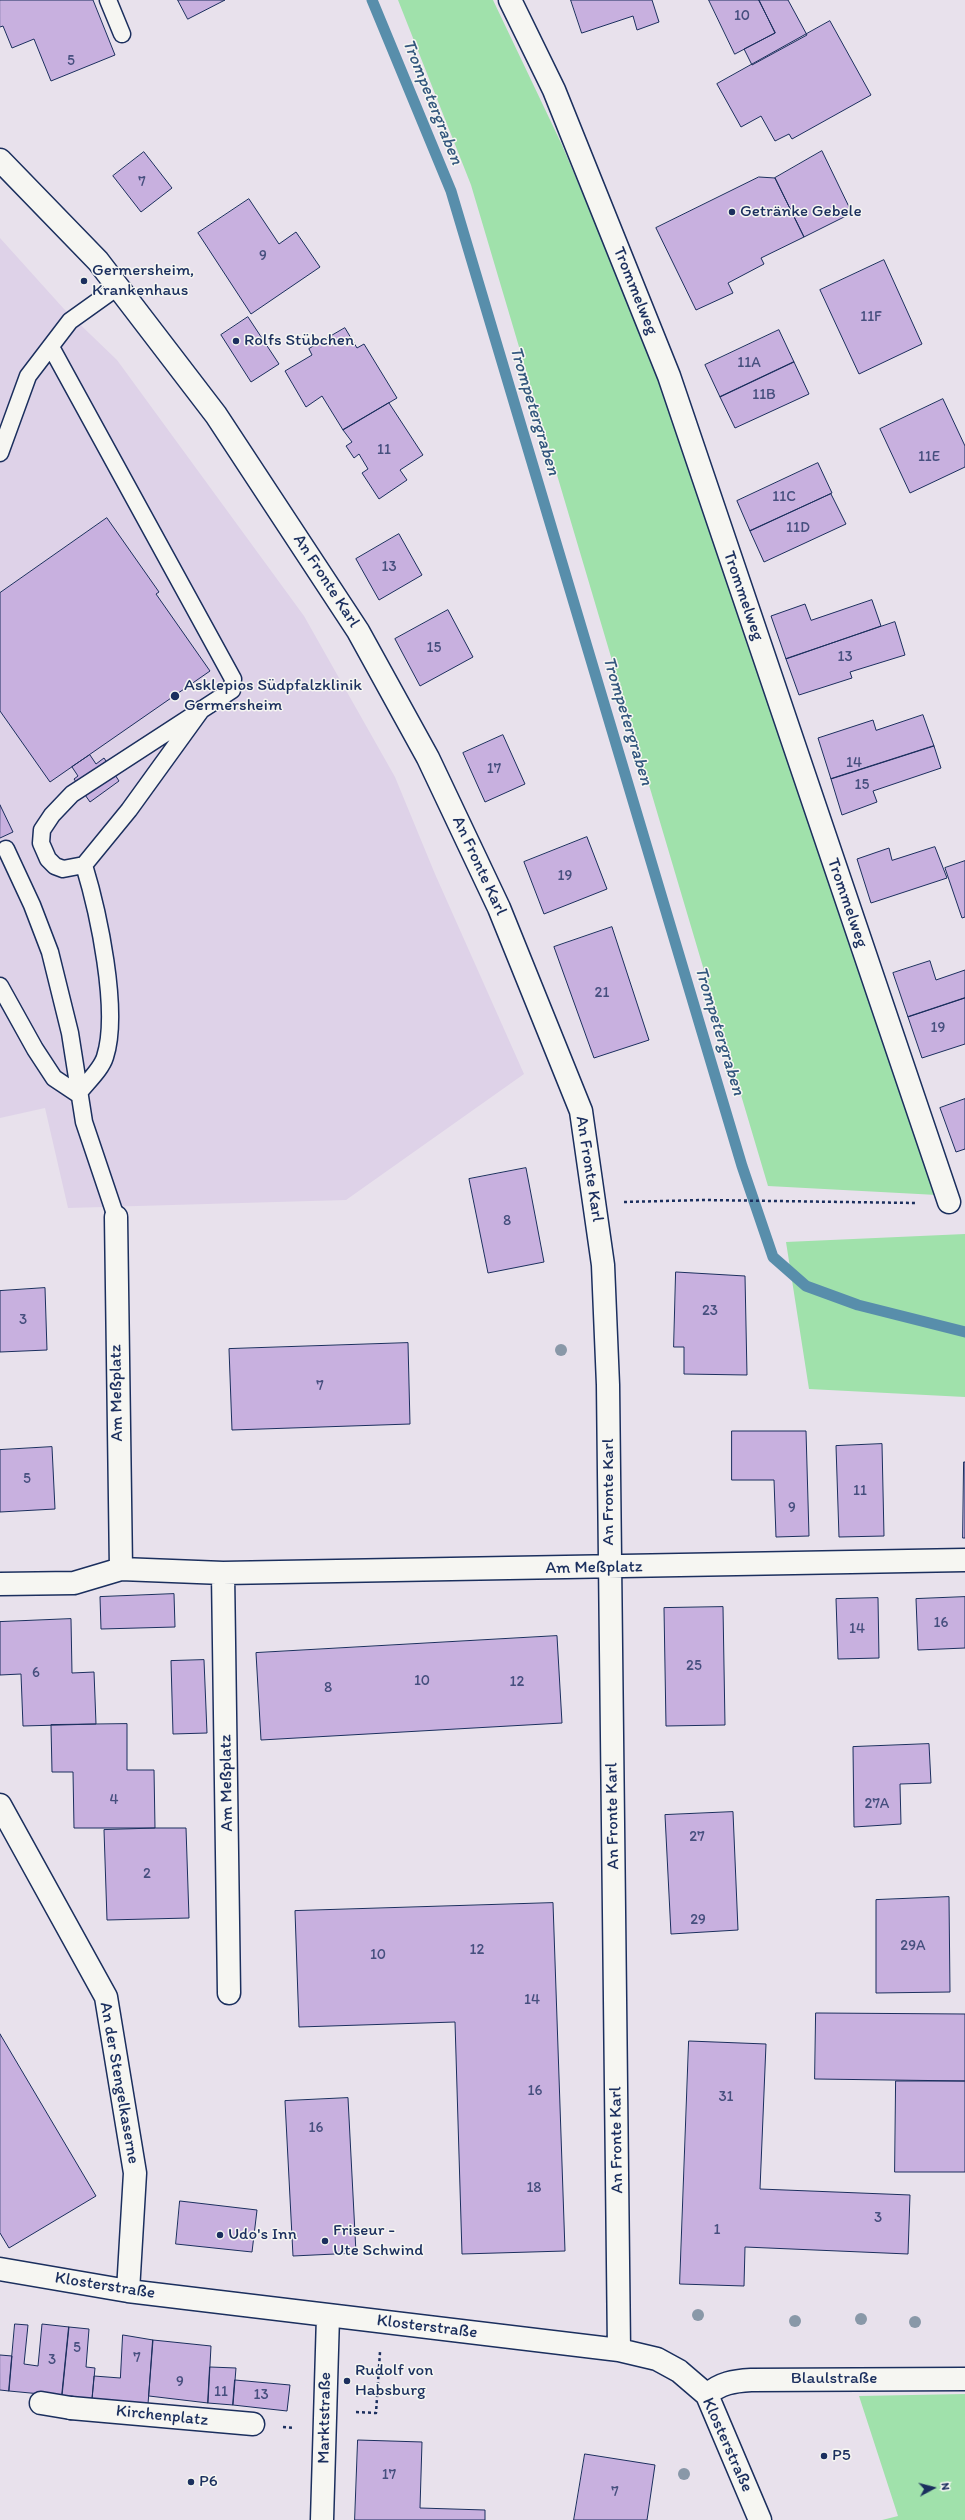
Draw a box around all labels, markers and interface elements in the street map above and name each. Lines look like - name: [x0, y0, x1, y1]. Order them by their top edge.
- house number: 10: [734, 7, 750, 25]
- water label: Trompetergraben: [397, 36, 467, 168]
- house number: 5: [67, 52, 75, 70]
- house number: 7: [138, 173, 146, 191]
- place label: Getränke Gebele: [740, 202, 862, 222]
- marker: Getränke Gebele: [727, 207, 737, 217]
- street label: Trommelweg: [608, 244, 662, 338]
- house number: 9: [259, 247, 267, 265]
- place label: Germersheim, Krankenhaus: [92, 261, 194, 301]
- marker: Germersheim, Krankenhaus: [79, 276, 89, 286]
- house number: 11F: [860, 308, 882, 326]
- place label: Rolfs Stübchen: [244, 331, 354, 351]
- marker: Rolfs Stübchen: [231, 336, 241, 346]
- water label: Trompetergraben: [504, 344, 564, 478]
- house number: 11A: [737, 354, 761, 372]
- house number: 11B: [752, 386, 776, 404]
- house number: 11: [377, 441, 391, 459]
- house number: 11E: [918, 448, 940, 466]
- house number: 11C: [772, 488, 796, 506]
- house number: 11D: [786, 519, 810, 537]
- street label: An Fronte Karl: [288, 531, 364, 631]
- street label: Trommelweg: [718, 549, 768, 643]
- house number: 13: [381, 558, 397, 576]
- house number: 15: [427, 639, 441, 657]
- house number: 13: [837, 648, 853, 666]
- water label: Trompetergraben: [597, 654, 657, 788]
- place label: Asklepios Südpfalzklinik Germersheim: [184, 676, 362, 716]
- marker: Asklepios Südpfalzklinik Germersheim: [169, 690, 181, 702]
- house number: 14: [846, 754, 862, 772]
- house number: 17: [487, 760, 501, 778]
- house number: 15: [855, 776, 869, 794]
- street label: An Fronte Karl: [447, 813, 511, 919]
- street label: Trommelweg: [822, 856, 872, 950]
- house number: 19: [558, 867, 572, 885]
- water label: Trompetergraben: [689, 964, 749, 1098]
- house number: 21: [595, 984, 609, 1002]
- house number: 19: [931, 1019, 945, 1037]
- street label: An Fronte Karl: [571, 1115, 607, 1223]
- house number: 8: [503, 1212, 511, 1230]
- house number: 23: [702, 1302, 718, 1320]
- house number: 3: [19, 1311, 27, 1329]
- street label: Am Meßplatz: [106, 1344, 128, 1442]
- house number: 7: [316, 1377, 324, 1395]
- street label: An Fronte Karl: [599, 1439, 619, 1545]
- house number: 5: [23, 1470, 31, 1488]
- house number: 11: [853, 1482, 867, 1500]
- house number: 9: [788, 1499, 796, 1517]
- street label: Am Meßplatz: [545, 1557, 643, 1579]
- house number: 16: [934, 1614, 948, 1632]
- house number: 14: [849, 1620, 865, 1638]
- house number: 25: [686, 1657, 702, 1675]
- house number: 6: [32, 1664, 40, 1682]
- house number: 10: [414, 1672, 430, 1690]
- house number: 12: [510, 1673, 524, 1691]
- house number: 8: [324, 1679, 332, 1697]
- street label: Am Meßplatz: [216, 1734, 238, 1832]
- street label: An Fronte Karl: [602, 1762, 624, 1870]
- house number: 4: [109, 1791, 119, 1809]
- house number: 27A: [865, 1795, 889, 1813]
- house number: 27: [689, 1828, 705, 1846]
- house number: 2: [143, 1865, 151, 1883]
- house number: 29: [690, 1911, 706, 1929]
- house number: 29A: [900, 1937, 926, 1955]
- house number: 12: [470, 1941, 484, 1959]
- house number: 10: [370, 1946, 386, 1964]
- house number: 14: [524, 1991, 540, 2009]
- street label: An der Stengelkaserne: [95, 2001, 143, 2165]
- house number: 16: [528, 2082, 542, 2100]
- street label: An Fronte Karl: [606, 2086, 628, 2194]
- house number: 31: [718, 2088, 734, 2106]
- house number: 16: [309, 2119, 323, 2137]
- house number: 18: [526, 2179, 542, 2197]
- house number: 3: [874, 2209, 882, 2227]
- place label: Friseur - Ute Schwind: [333, 2221, 423, 2261]
- house number: 1: [714, 2221, 720, 2239]
- place label: Udo's Inn: [228, 2225, 297, 2245]
- marker: Udo's Inn: [215, 2230, 225, 2240]
- marker: Friseur - Ute Schwind: [320, 2236, 330, 2246]
- street label: Klosterstraße: [53, 2268, 157, 2304]
- street label: Klosterstraße: [376, 2311, 478, 2343]
- house number: 5: [73, 2339, 81, 2357]
- house number: 7: [133, 2349, 141, 2367]
- house number: 3: [48, 2351, 56, 2369]
- place label: Rudolf von Habsburg: [355, 2361, 433, 2401]
- street label: Blaulstraße: [791, 2369, 877, 2389]
- street label: Marktstraße: [314, 2372, 336, 2464]
- house number: 9: [176, 2373, 184, 2391]
- marker: Rudolf von Habsburg: [342, 2376, 352, 2386]
- house number: 11: [214, 2383, 228, 2401]
- house number: 13: [253, 2386, 269, 2404]
- street label: Klosterstraße: [697, 2395, 757, 2495]
- street label: Kirchenplatz: [115, 2401, 209, 2431]
- place label: P5: [832, 2446, 851, 2466]
- marker: P5: [819, 2451, 829, 2461]
- house number: 17: [382, 2466, 396, 2484]
- north arrow: [913, 2468, 953, 2508]
- place label: P6: [199, 2472, 218, 2492]
- marker: P6: [186, 2477, 196, 2487]
- text: N: [939, 2482, 952, 2491]
- house number: 7: [611, 2483, 619, 2501]

